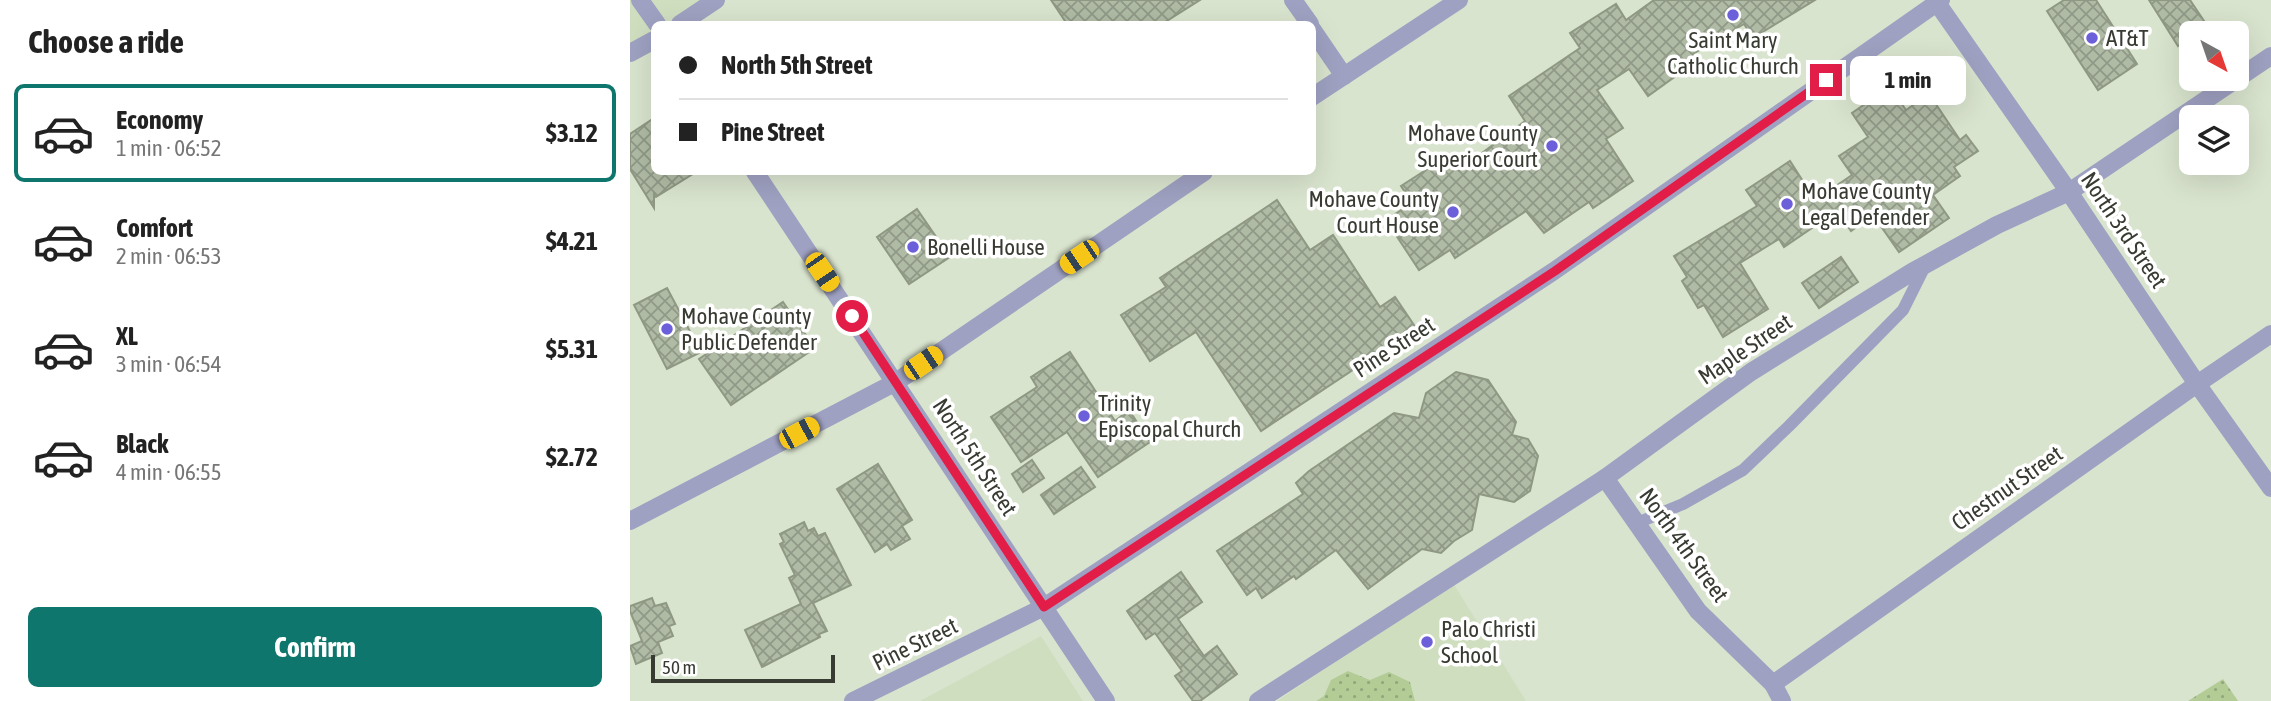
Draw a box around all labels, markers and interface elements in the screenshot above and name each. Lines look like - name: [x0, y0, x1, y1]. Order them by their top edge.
- marker: Saint Mary Catholic Church: [1725, 7, 1741, 23]
- north arrow: [2179, 21, 2249, 91]
- map controls: [2179, 21, 2249, 175]
- text: Choose a ride: [28, 23, 184, 60]
- place label: AT&T: [2106, 25, 2149, 51]
- place label: Saint Mary Catholic Church: [1667, 27, 1799, 79]
- marker: AT&T: [2084, 30, 2100, 46]
- text: North 5th Street: [721, 50, 873, 80]
- callout: 1 min: [1850, 56, 1966, 104]
- route end: [1810, 64, 1842, 96]
- text: 1 min: [1885, 67, 1931, 93]
- icon: car: [32, 102, 95, 165]
- text: Economy: [116, 105, 203, 135]
- button: layers: [2179, 105, 2249, 175]
- text: Pine Street: [721, 117, 824, 147]
- text: $3.12: [546, 118, 598, 148]
- place label: Mohave County Superior Court: [1408, 120, 1538, 172]
- text: 1 min · 06:52: [116, 135, 222, 161]
- marker: Mohave County Superior Court: [1544, 138, 1560, 154]
- street label: North 3rd Street: [2076, 167, 2172, 293]
- place label: Mohave County Legal Defender: [1801, 178, 1931, 230]
- place label: Mohave County Court House: [1309, 186, 1439, 238]
- marker: Mohave County Legal Defender: [1779, 196, 1795, 212]
- marker: Mohave County Court House: [1445, 204, 1461, 220]
- icon: car: [32, 210, 95, 273]
- text: Comfort: [116, 213, 193, 243]
- text: $4.21: [546, 226, 598, 256]
- place label: Bonelli House: [927, 234, 1045, 260]
- car: [1056, 237, 1103, 277]
- marker: Bonelli House: [905, 239, 921, 255]
- text: 2 min · 06:53: [116, 243, 222, 269]
- car: [802, 249, 843, 295]
- route start: [836, 300, 868, 332]
- place label: Mohave County Public Defender: [681, 303, 818, 355]
- street label: Maple Street: [1693, 308, 1797, 390]
- street label: Pine Street: [1349, 311, 1439, 383]
- icon: car: [32, 318, 95, 381]
- text: XL: [116, 321, 138, 351]
- marker: Mohave County Public Defender: [659, 321, 675, 337]
- text: $5.31: [546, 334, 598, 364]
- car: [900, 343, 947, 383]
- text: 3 min · 06:54: [116, 351, 222, 377]
- place label: Trinity Episcopal Church: [1098, 390, 1241, 442]
- street label: North 5th Street: [928, 394, 1022, 520]
- marker: Trinity Episcopal Church: [1076, 408, 1092, 424]
- car: [776, 414, 823, 452]
- icon: car: [32, 426, 95, 489]
- text: Black: [116, 429, 168, 459]
- street label: Chestnut Street: [1947, 440, 2067, 536]
- text: $2.72: [546, 442, 598, 472]
- text: 4 min · 06:55: [116, 459, 222, 485]
- street label: North 4th Street: [1634, 483, 1734, 607]
- button: Confirm: [28, 607, 602, 687]
- street label: Pine Street: [868, 612, 962, 676]
- place label: Palo Christi School: [1441, 616, 1536, 668]
- marker: Palo Christi School: [1419, 634, 1435, 650]
- scale bar: [651, 652, 835, 684]
- text: 50 m: [662, 656, 696, 678]

